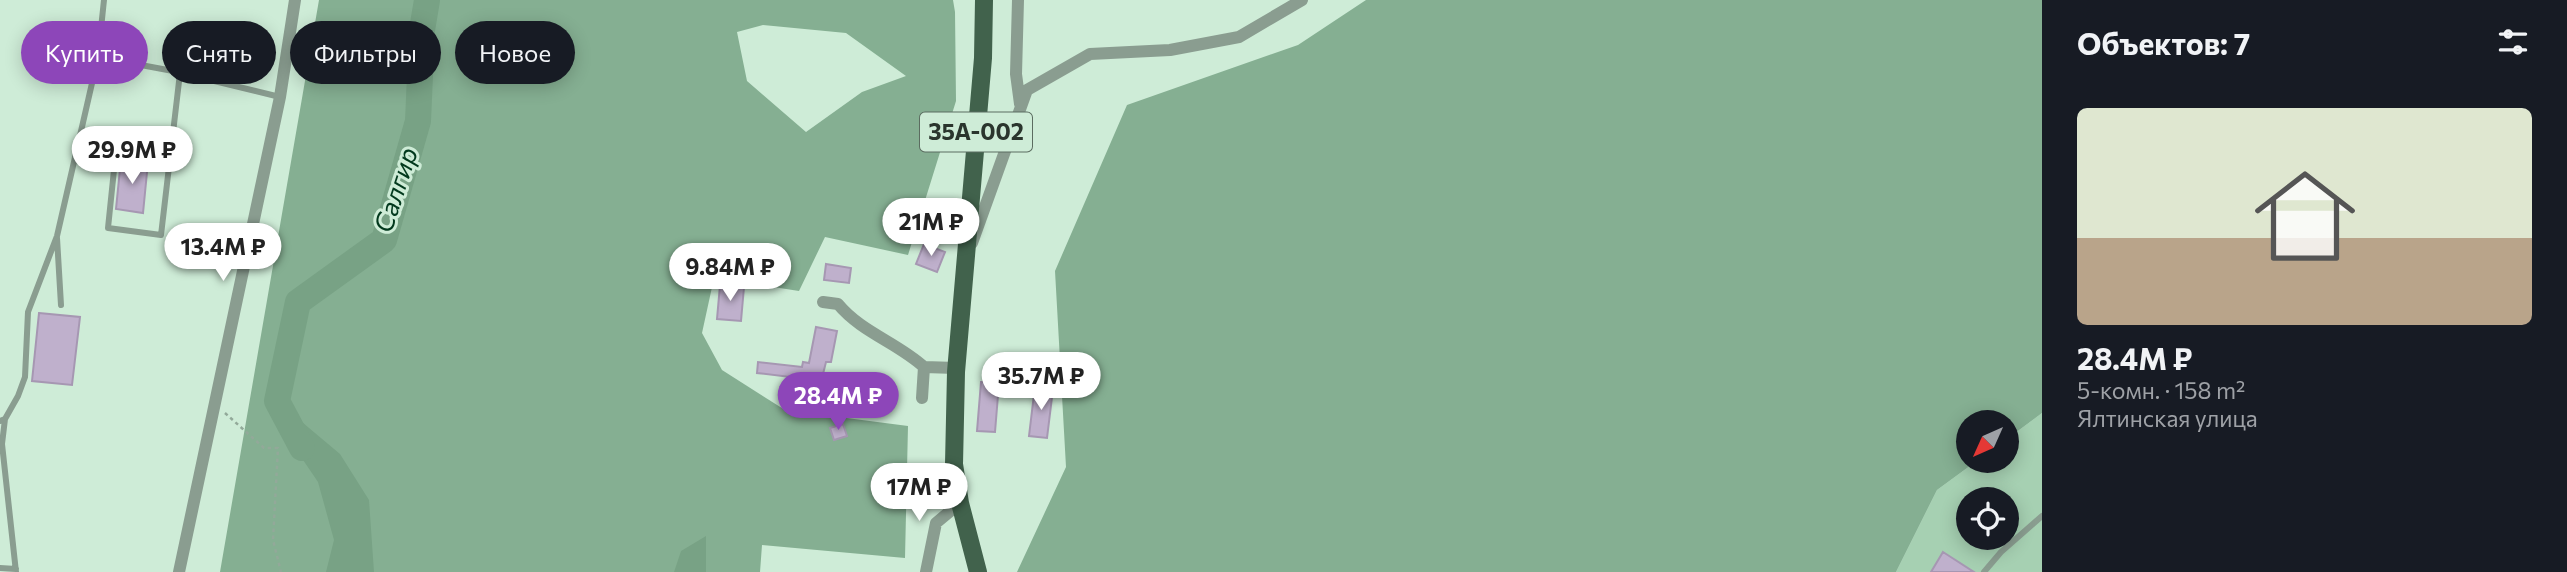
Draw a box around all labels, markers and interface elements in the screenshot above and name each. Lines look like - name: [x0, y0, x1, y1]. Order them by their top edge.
- chip: Купить: [21, 21, 148, 84]
- chip: Снять: [162, 21, 276, 84]
- chip: Фильтры: [290, 21, 441, 84]
- chip: Новое: [455, 21, 575, 84]
- icon: filters: [2494, 23, 2532, 61]
- text: Объектов: 7: [2077, 24, 2250, 61]
- road number: 35А-002: [920, 113, 1032, 152]
- pin: 29.9M ₽: [67, 127, 197, 186]
- text: 29.9M ₽: [88, 135, 176, 163]
- water label: Салгир: [366, 143, 423, 236]
- icon: home: [2242, 153, 2368, 279]
- pin: 21M ₽: [882, 198, 980, 258]
- text: 21M ₽: [898, 207, 964, 235]
- pin: 13.4M ₽: [158, 224, 288, 283]
- text: 13.4M ₽: [180, 232, 266, 260]
- pin: 9.84M ₽: [665, 244, 795, 303]
- text: 9.84M ₽: [685, 252, 775, 280]
- text: 28.4M ₽: [2077, 339, 2193, 376]
- pin: 35.7M ₽: [976, 352, 1106, 412]
- text: 35.7M ₽: [998, 361, 1084, 389]
- pin: 28.4M ₽: [773, 372, 903, 432]
- text: 5-комн. · 158 m²: [2077, 376, 2245, 404]
- text: 28.4M ₽: [794, 381, 882, 409]
- text: Ялтинская улица: [2077, 404, 2258, 432]
- north arrow: [1956, 410, 2020, 472]
- map controls: [1956, 410, 2019, 550]
- pin: 17M ₽: [870, 463, 968, 523]
- text: 17M ₽: [887, 472, 951, 500]
- button: locate: [1956, 487, 2019, 550]

